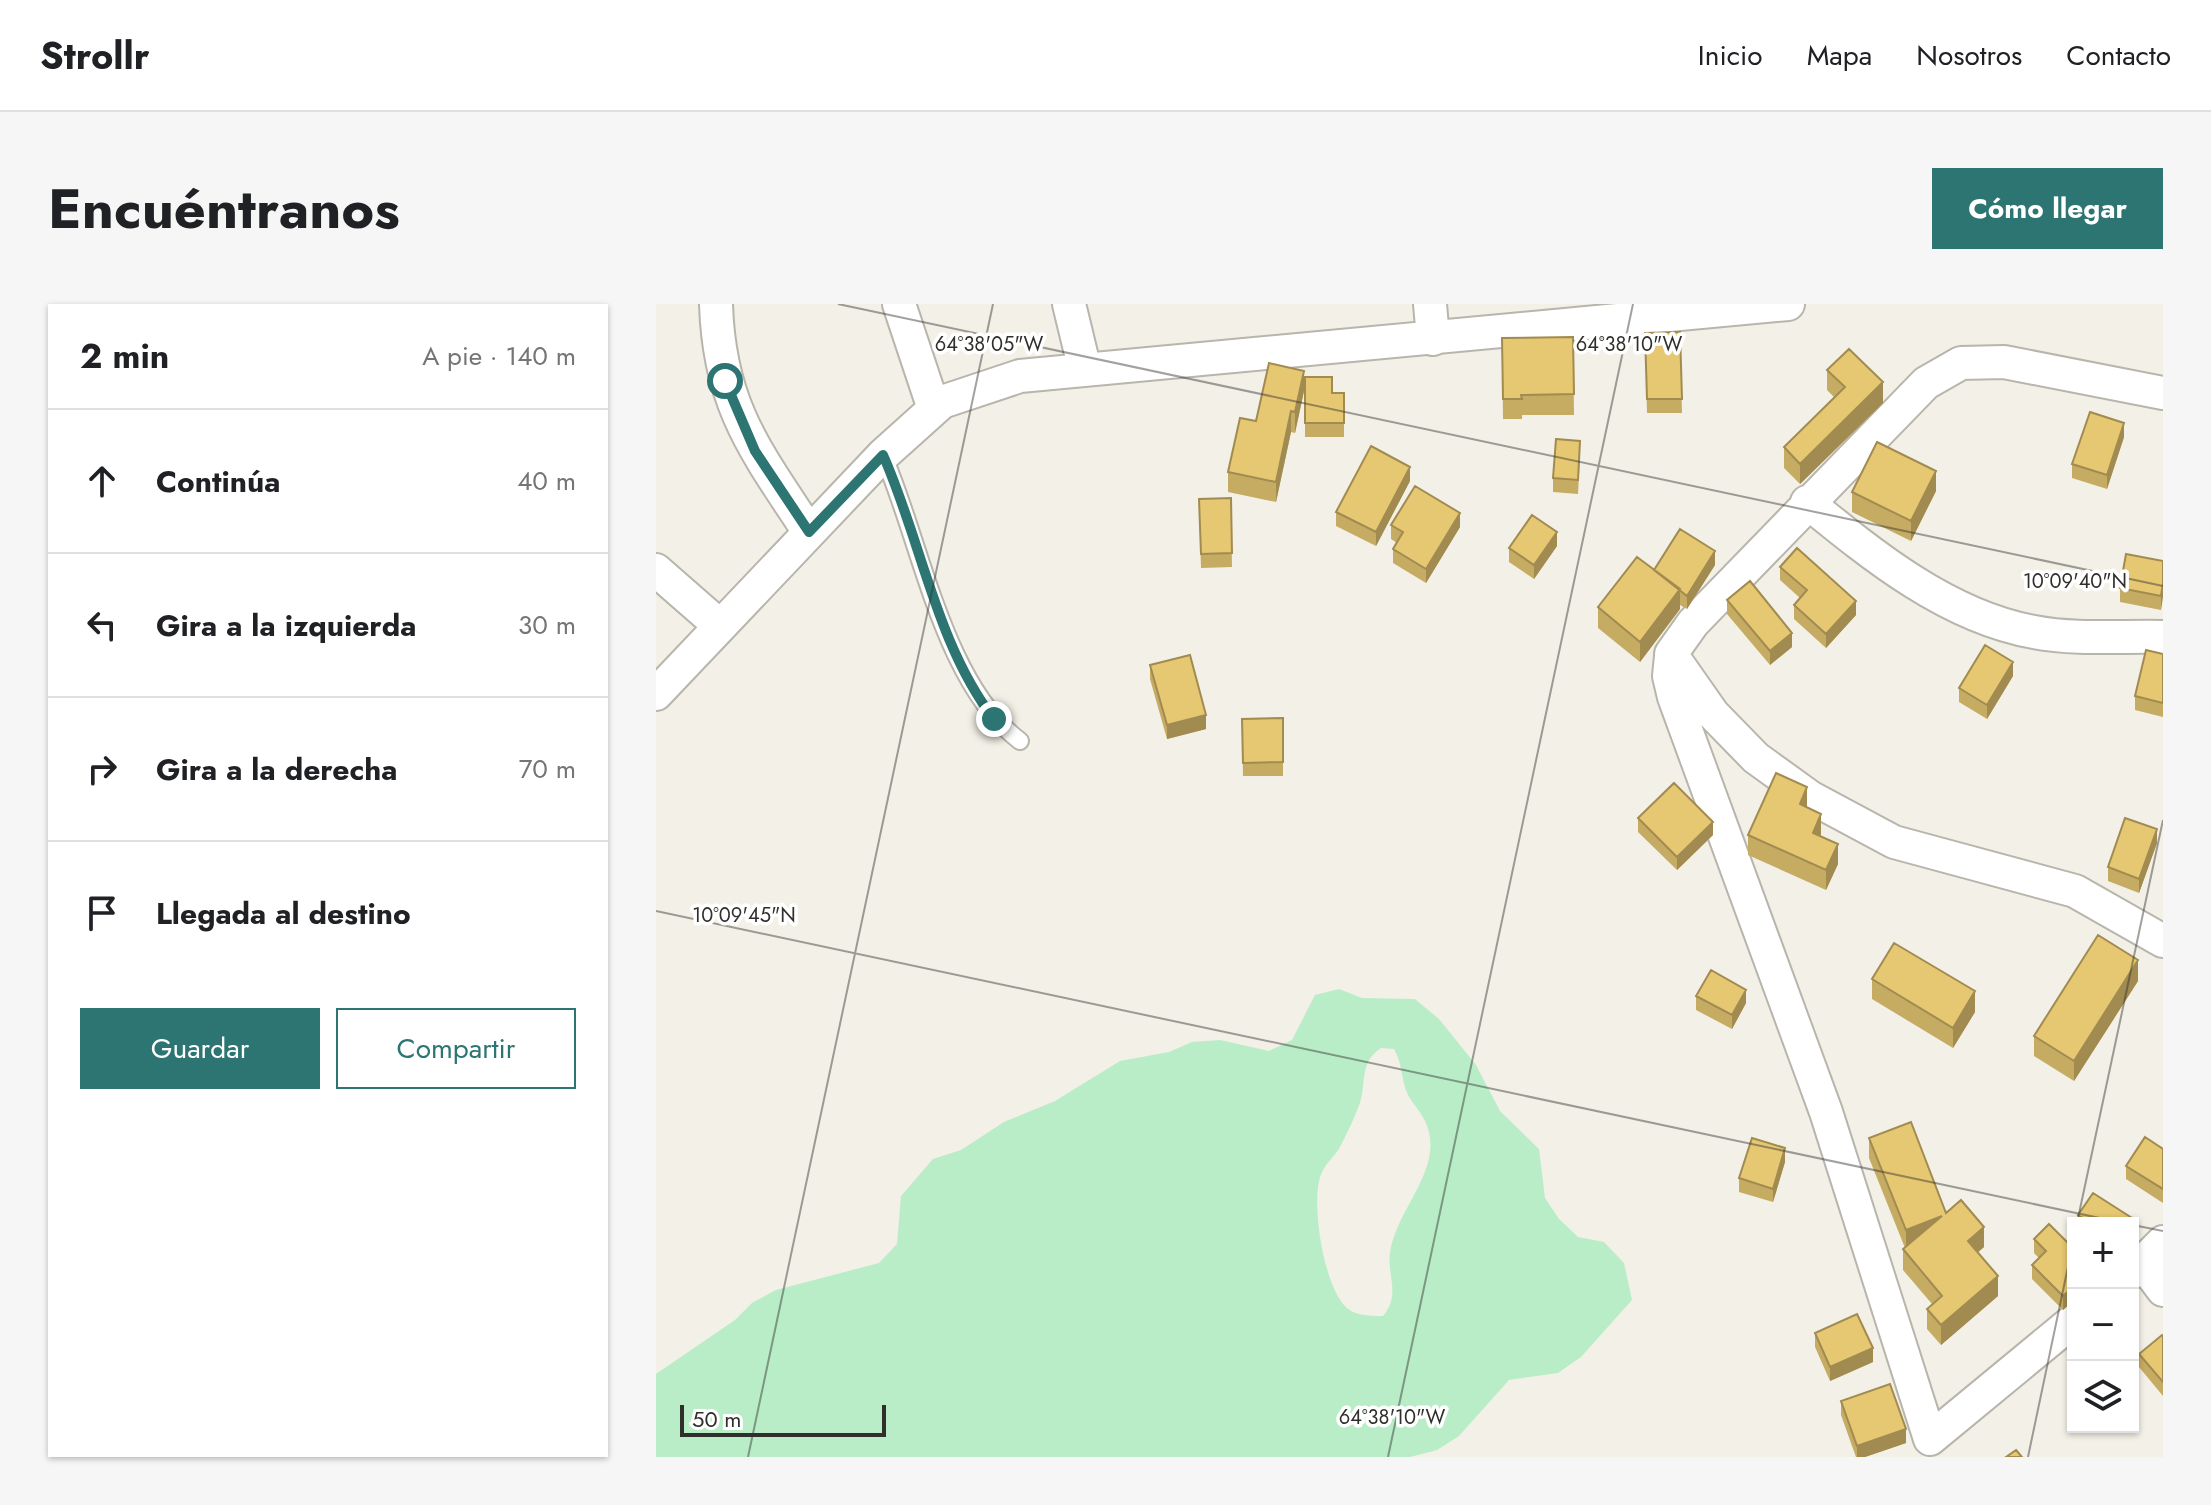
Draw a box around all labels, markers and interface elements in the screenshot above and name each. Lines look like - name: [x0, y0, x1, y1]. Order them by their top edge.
- text: Strollr: [40, 28, 149, 83]
- text: Inicio: [1698, 35, 1763, 76]
- text: Mapa: [1807, 35, 1872, 76]
- text: Nosotros: [1916, 35, 2022, 76]
- text: Contacto: [2066, 35, 2171, 76]
- text: Encuéntranos: [48, 168, 400, 249]
- button: Cómo llegar: [1932, 168, 2163, 249]
- text: 64°38'05"W: [935, 330, 1044, 359]
- text: 64°38'10"W: [1576, 330, 1682, 359]
- text: 2 min: [80, 332, 169, 381]
- text: A pie · 140 m: [422, 337, 576, 375]
- route start: [707, 363, 743, 399]
- icon: ahead: [80, 459, 124, 503]
- text: Continúa: [156, 460, 280, 503]
- text: 40 m: [517, 462, 576, 500]
- text: 10°09'40"N: [2023, 567, 2127, 596]
- icon: left: [80, 603, 124, 647]
- text: Gira a la izquierda: [156, 604, 416, 647]
- text: 30 m: [518, 606, 576, 644]
- route end: [976, 701, 1012, 737]
- icon: right: [80, 747, 124, 791]
- text: Gira a la derecha: [156, 748, 397, 791]
- text: 70 m: [519, 750, 576, 788]
- icon: arrive: [80, 891, 124, 935]
- text: Llegada al destino: [156, 892, 411, 935]
- text: 10°09'45"N: [692, 901, 796, 930]
- button: Guardar: [80, 1008, 320, 1089]
- button: Compartir: [336, 1008, 576, 1089]
- map controls: [2067, 1217, 2139, 1433]
- button: +: [2067, 1217, 2139, 1289]
- button: −: [2067, 1289, 2139, 1361]
- button: layers: [2067, 1361, 2139, 1433]
- scale bar: [680, 1401, 886, 1437]
- text: 50 m: [692, 1403, 741, 1435]
- text: 64°38'10"W: [1339, 1403, 1445, 1432]

